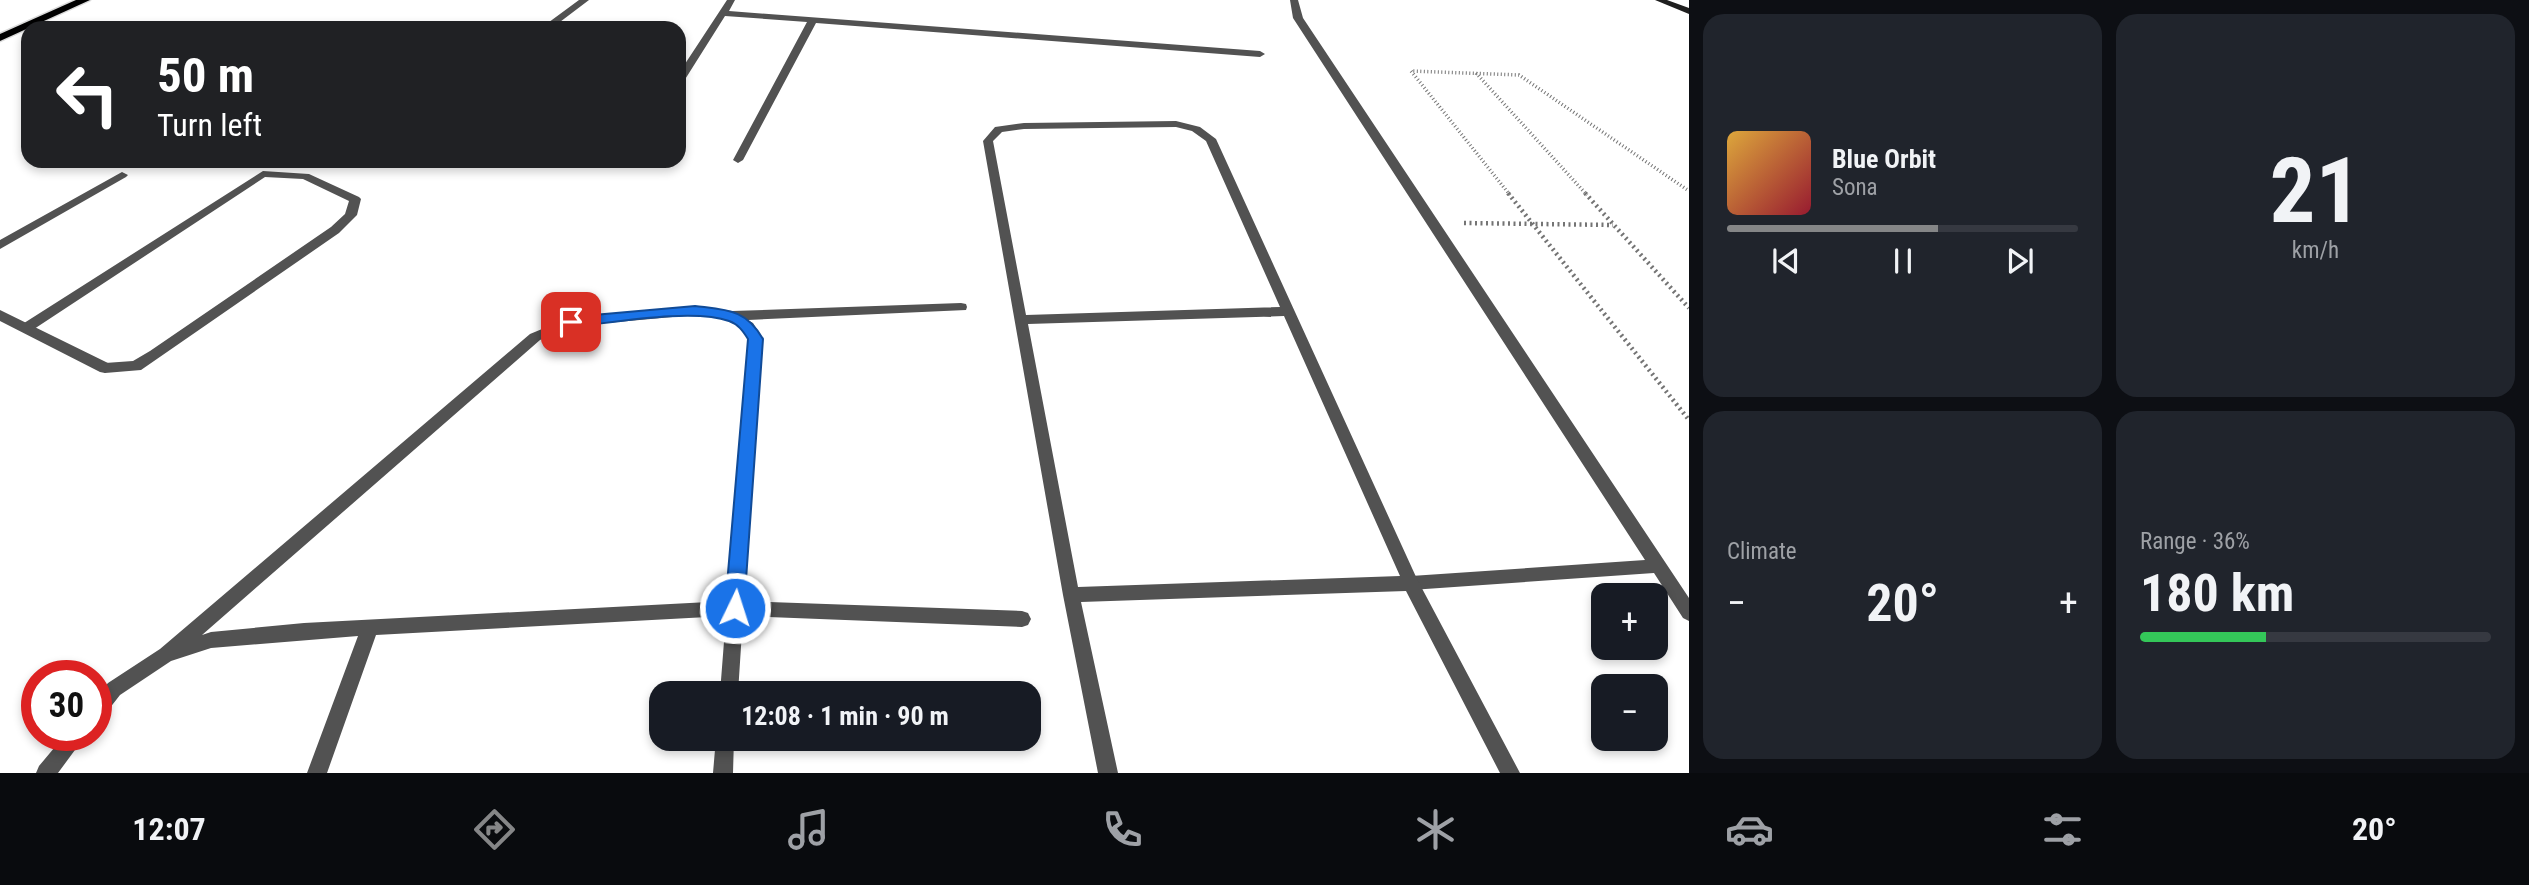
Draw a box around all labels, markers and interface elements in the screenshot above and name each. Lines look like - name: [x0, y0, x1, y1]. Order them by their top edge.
- text: 50 m: [157, 47, 254, 104]
- icon: left: [42, 49, 133, 140]
- text: Turn left: [157, 106, 262, 144]
- text: 21: [2270, 138, 2361, 244]
- text: Blue Orbit: [1832, 144, 1936, 174]
- text: Sona: [1832, 174, 1878, 201]
- text: km/h: [2292, 237, 2339, 264]
- icon: previous: [1767, 242, 1805, 280]
- icon: pause: [1884, 242, 1922, 280]
- icon: next: [2001, 242, 2039, 280]
- pin: [541, 292, 601, 352]
- icon: arrive: [552, 303, 590, 341]
- text: Range · 36%: [2140, 528, 2250, 555]
- text: Climate: [1727, 538, 1797, 565]
- text: 180 km: [2140, 563, 2294, 624]
- position arrow: [698, 571, 772, 645]
- text: 20°: [1866, 573, 1939, 634]
- text: −: [1727, 581, 1746, 625]
- text: +: [2059, 581, 2078, 625]
- map controls: [1591, 583, 1668, 751]
- button: +: [1591, 583, 1668, 660]
- speed limit sign: 30: [21, 660, 112, 751]
- button: −: [1591, 674, 1668, 751]
- text: 12:08 · 1 min · 90 m: [741, 701, 949, 731]
- icon: directions: [470, 805, 519, 854]
- icon: music: [784, 805, 833, 854]
- icon: phone: [1098, 805, 1147, 854]
- icon: climate: [1411, 805, 1460, 854]
- icon: car: [1725, 805, 1774, 854]
- icon: filters: [2038, 805, 2087, 854]
- text: 12:07: [132, 810, 206, 848]
- text: 20°: [2352, 810, 2397, 848]

